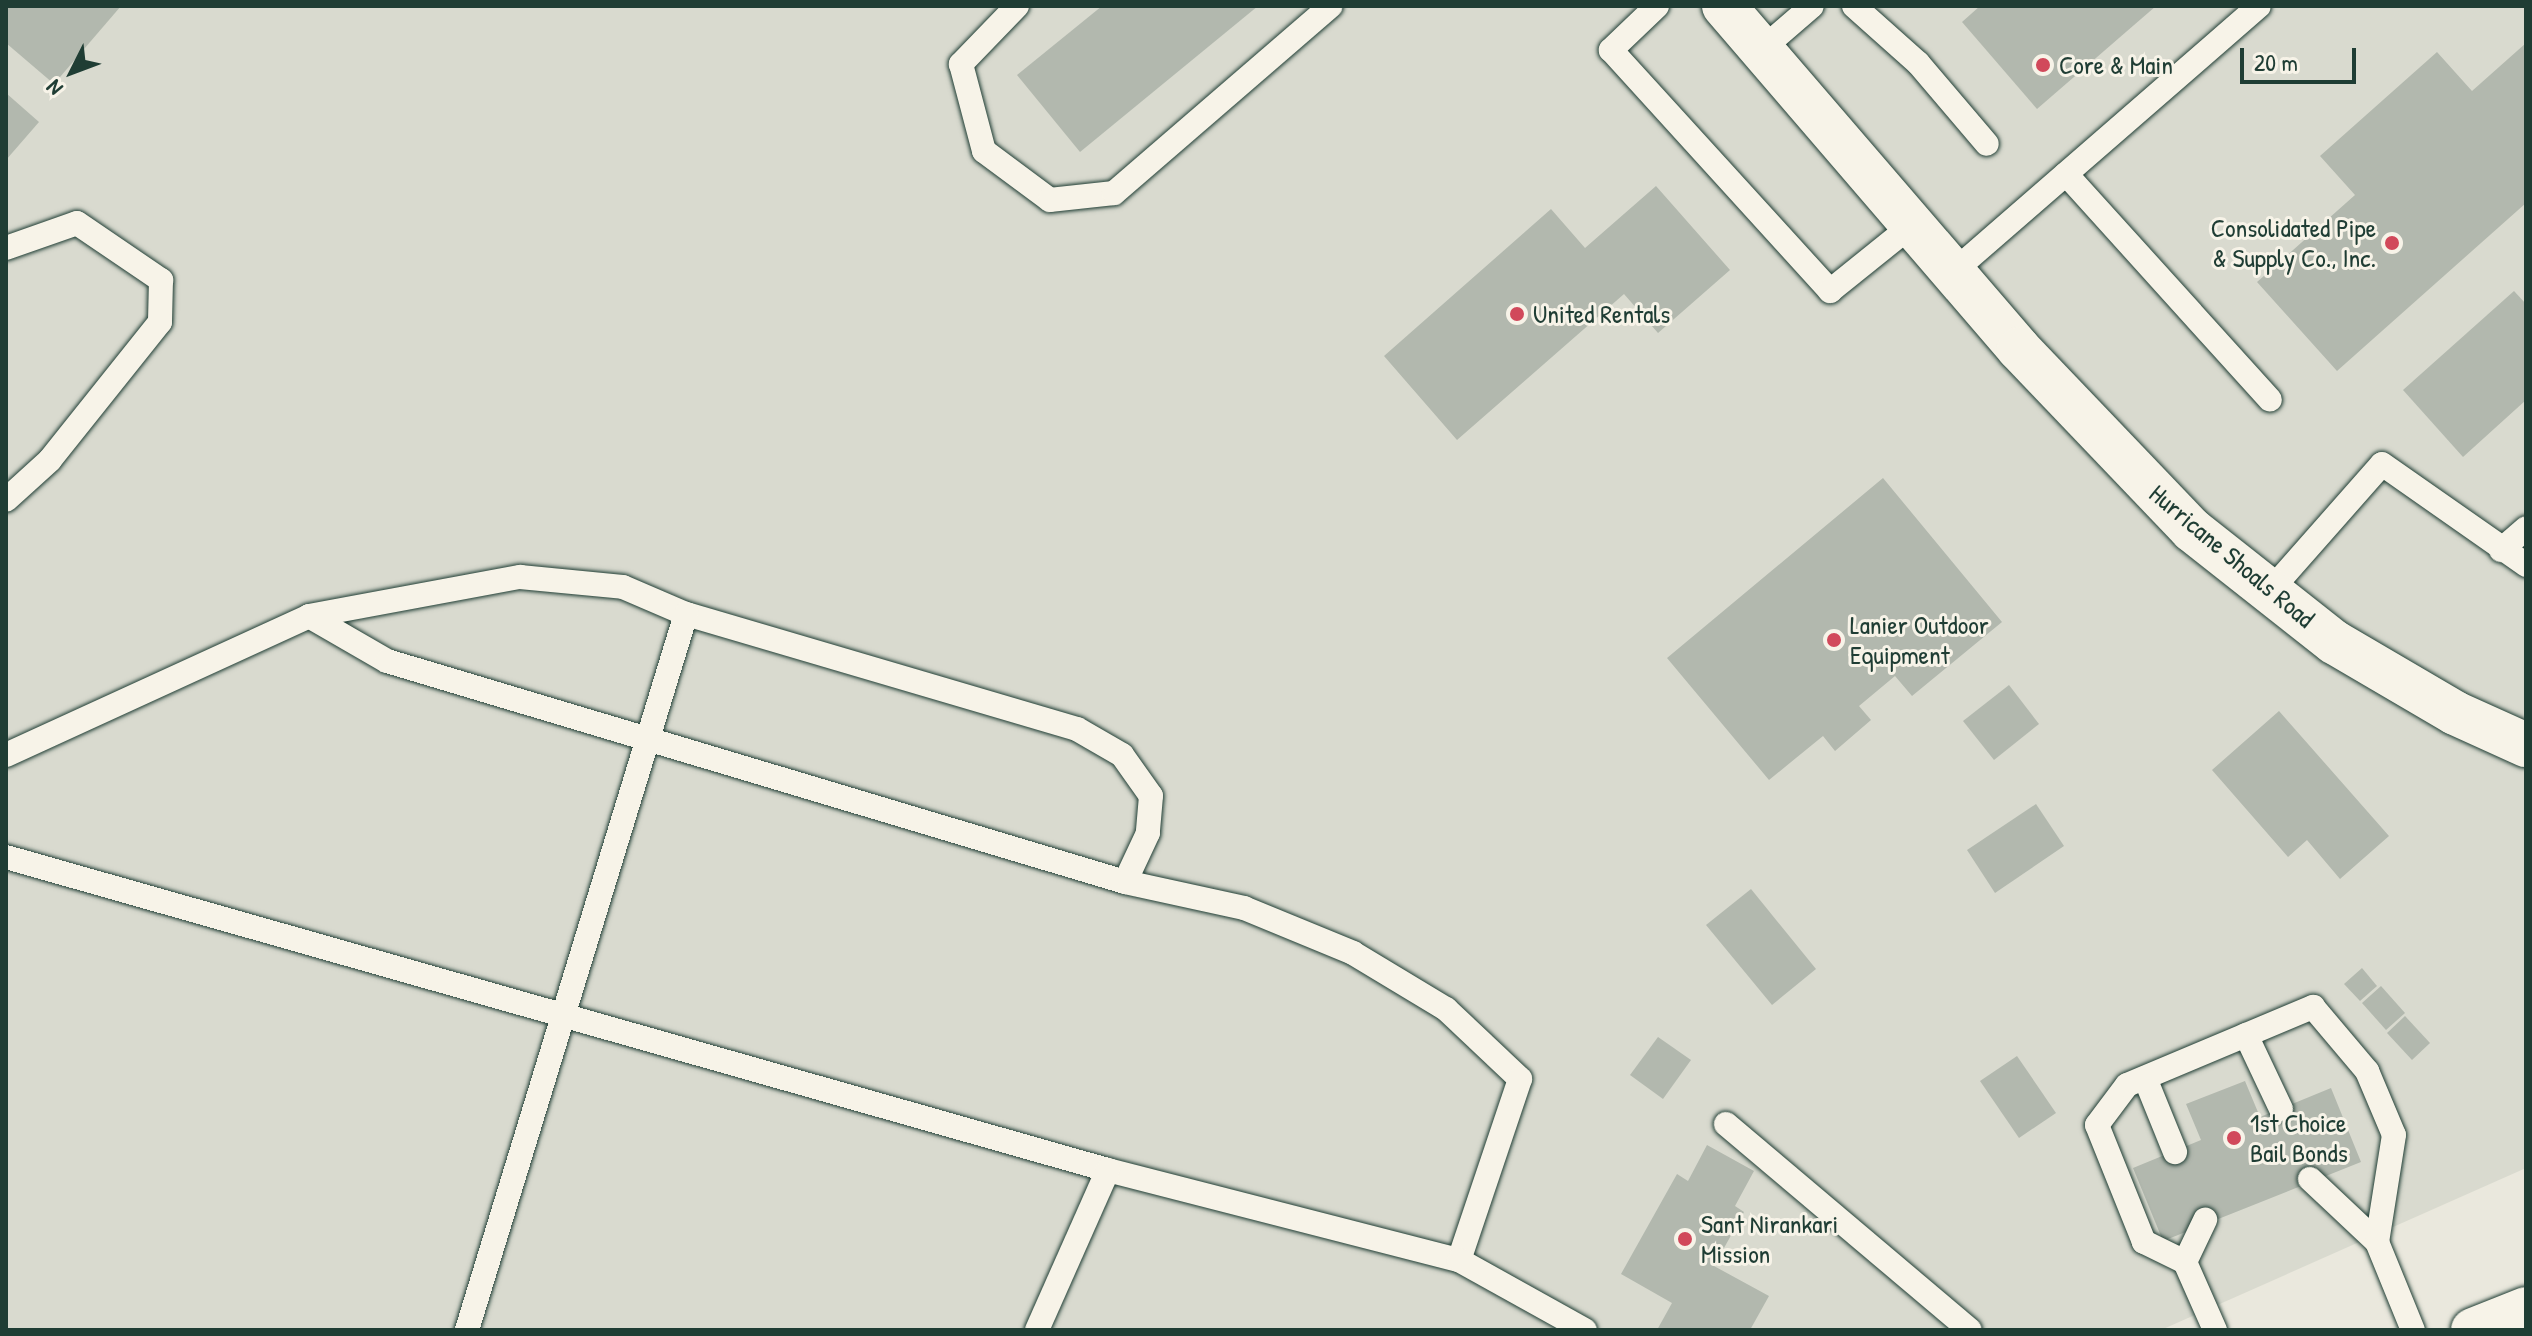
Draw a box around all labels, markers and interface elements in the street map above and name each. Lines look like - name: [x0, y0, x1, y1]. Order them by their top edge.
- north arrow: [32, 32, 112, 112]
- scale bar: [2244, 32, 2360, 82]
- text: 20 m: [2254, 46, 2298, 78]
- place label: Core & Main: [2059, 49, 2173, 81]
- marker: Core & Main: [2034, 56, 2052, 74]
- text: N: [39, 74, 69, 102]
- place label: Consolidated Pipe & Supply Co., Inc.: [2211, 212, 2376, 274]
- marker: Consolidated Pipe & Supply Co., Inc.: [2383, 234, 2401, 252]
- place label: United Rentals: [1533, 298, 1670, 330]
- marker: United Rentals: [1508, 305, 1526, 323]
- street label: Hurricane Shoals Road: [2143, 478, 2321, 634]
- place label: Lanier Outdoor Equipment: [1850, 609, 1989, 670]
- marker: Lanier Outdoor Equipment: [1825, 631, 1843, 649]
- place label: 1st Choice Bail Bonds: [2250, 1107, 2348, 1168]
- marker: 1st Choice Bail Bonds: [2225, 1129, 2243, 1147]
- place label: Sant Nirankari Mission: [1701, 1208, 1838, 1270]
- marker: Sant Nirankari Mission: [1676, 1230, 1694, 1248]

